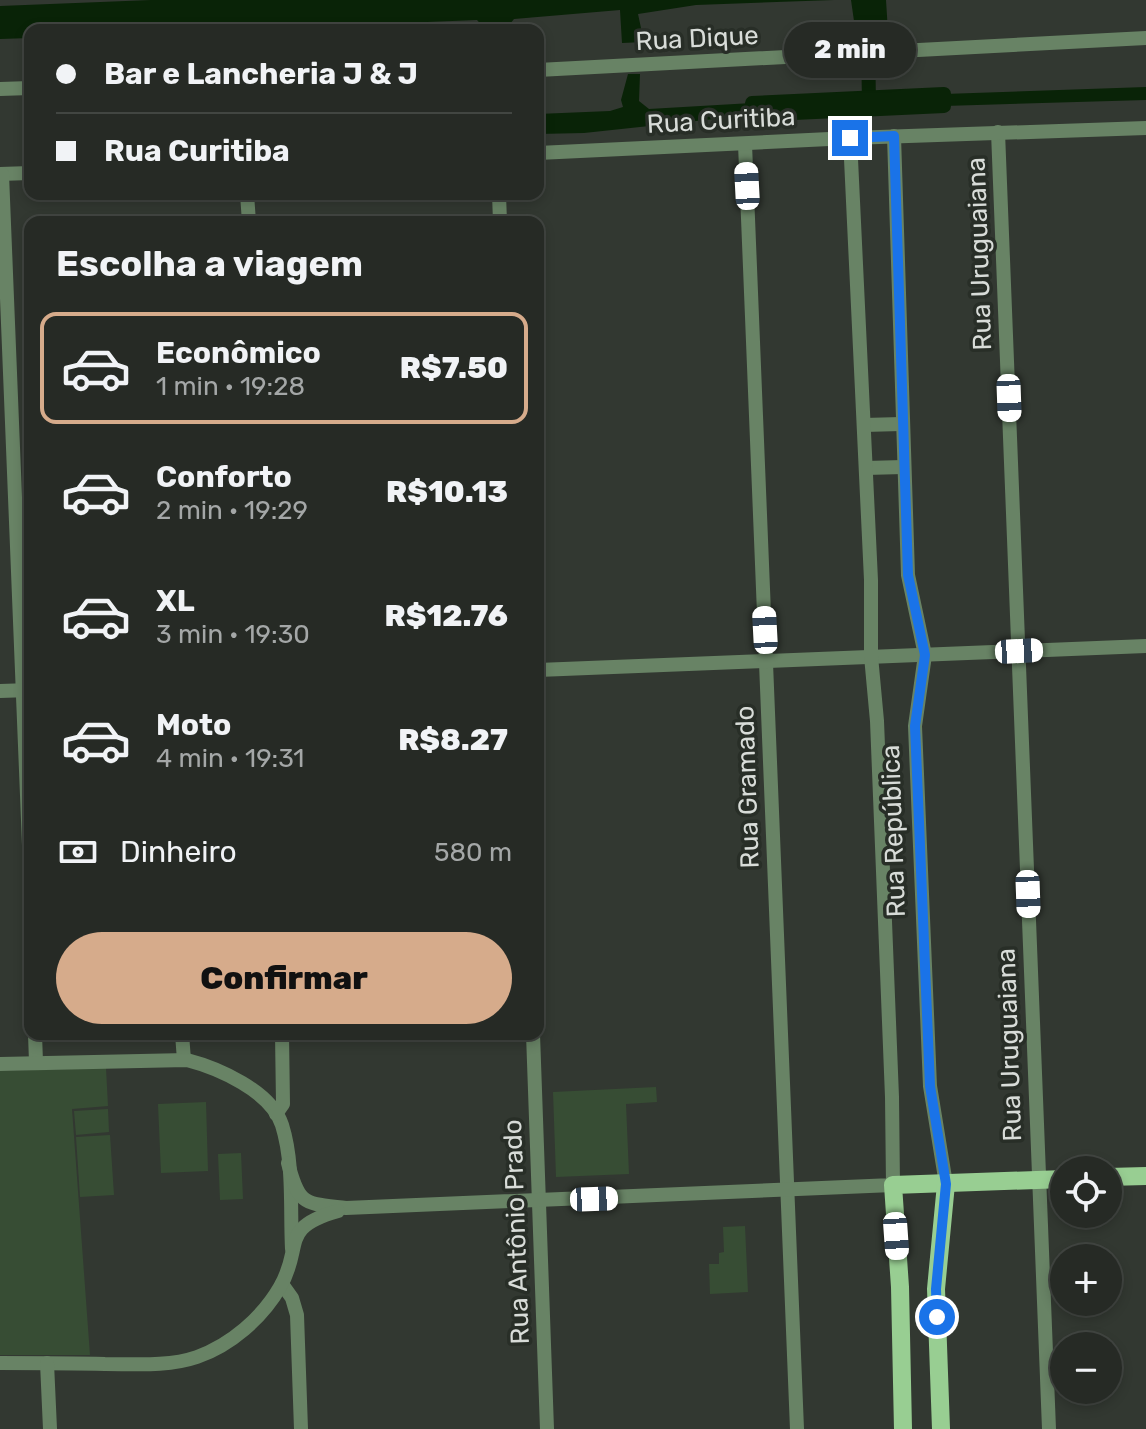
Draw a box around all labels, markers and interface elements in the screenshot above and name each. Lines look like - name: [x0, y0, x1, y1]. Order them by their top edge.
- street label: Rua Dique: [635, 20, 759, 57]
- callout: 2 min: [784, 22, 916, 78]
- text: 2 min: [814, 34, 886, 65]
- text: Bar e Lancheria J & J: [104, 56, 418, 92]
- street label: Rua Curitiba: [646, 101, 796, 140]
- route end: [832, 120, 868, 156]
- text: Rua Curitiba: [104, 133, 290, 169]
- street label: Rua Uruguaiana: [961, 157, 998, 351]
- car: [734, 161, 760, 211]
- text: Escolha a viagem: [56, 242, 363, 285]
- icon: car: [60, 332, 132, 404]
- text: Econômico: [156, 335, 321, 371]
- text: R$7.50: [400, 350, 508, 386]
- text: 1 min · 19:28: [156, 371, 305, 402]
- car: [996, 374, 1022, 422]
- icon: car: [60, 456, 132, 528]
- text: Conforto: [156, 459, 292, 495]
- text: R$10.13: [386, 474, 508, 510]
- text: 2 min · 19:29: [156, 495, 308, 526]
- icon: car: [60, 580, 132, 652]
- text: XL: [156, 583, 195, 619]
- text: R$12.76: [385, 598, 508, 634]
- car: [752, 605, 778, 655]
- text: 3 min · 19:30: [156, 619, 310, 650]
- car: [994, 638, 1044, 664]
- icon: car: [60, 704, 132, 776]
- street label: Rua Gramado: [729, 705, 766, 869]
- text: Moto: [156, 707, 231, 743]
- text: R$8.27: [398, 722, 508, 758]
- text: 4 min · 19:31: [156, 743, 304, 774]
- street label: Rua República: [875, 744, 912, 918]
- icon: cash: [56, 830, 100, 874]
- text: Dinheiro: [120, 834, 237, 870]
- text: 580 m: [434, 837, 512, 868]
- car: [1015, 870, 1041, 918]
- button: Confirmar: [56, 932, 512, 1024]
- street label: Rua Uruguaiana: [991, 948, 1028, 1142]
- street label: Rua Antônio Prado: [497, 1119, 536, 1345]
- map controls: [1050, 1156, 1122, 1404]
- button: locate: [1050, 1156, 1122, 1228]
- car: [570, 1186, 618, 1212]
- car: [882, 1211, 910, 1261]
- button: +: [1050, 1244, 1122, 1316]
- route start: [919, 1299, 955, 1335]
- button: −: [1050, 1332, 1122, 1404]

